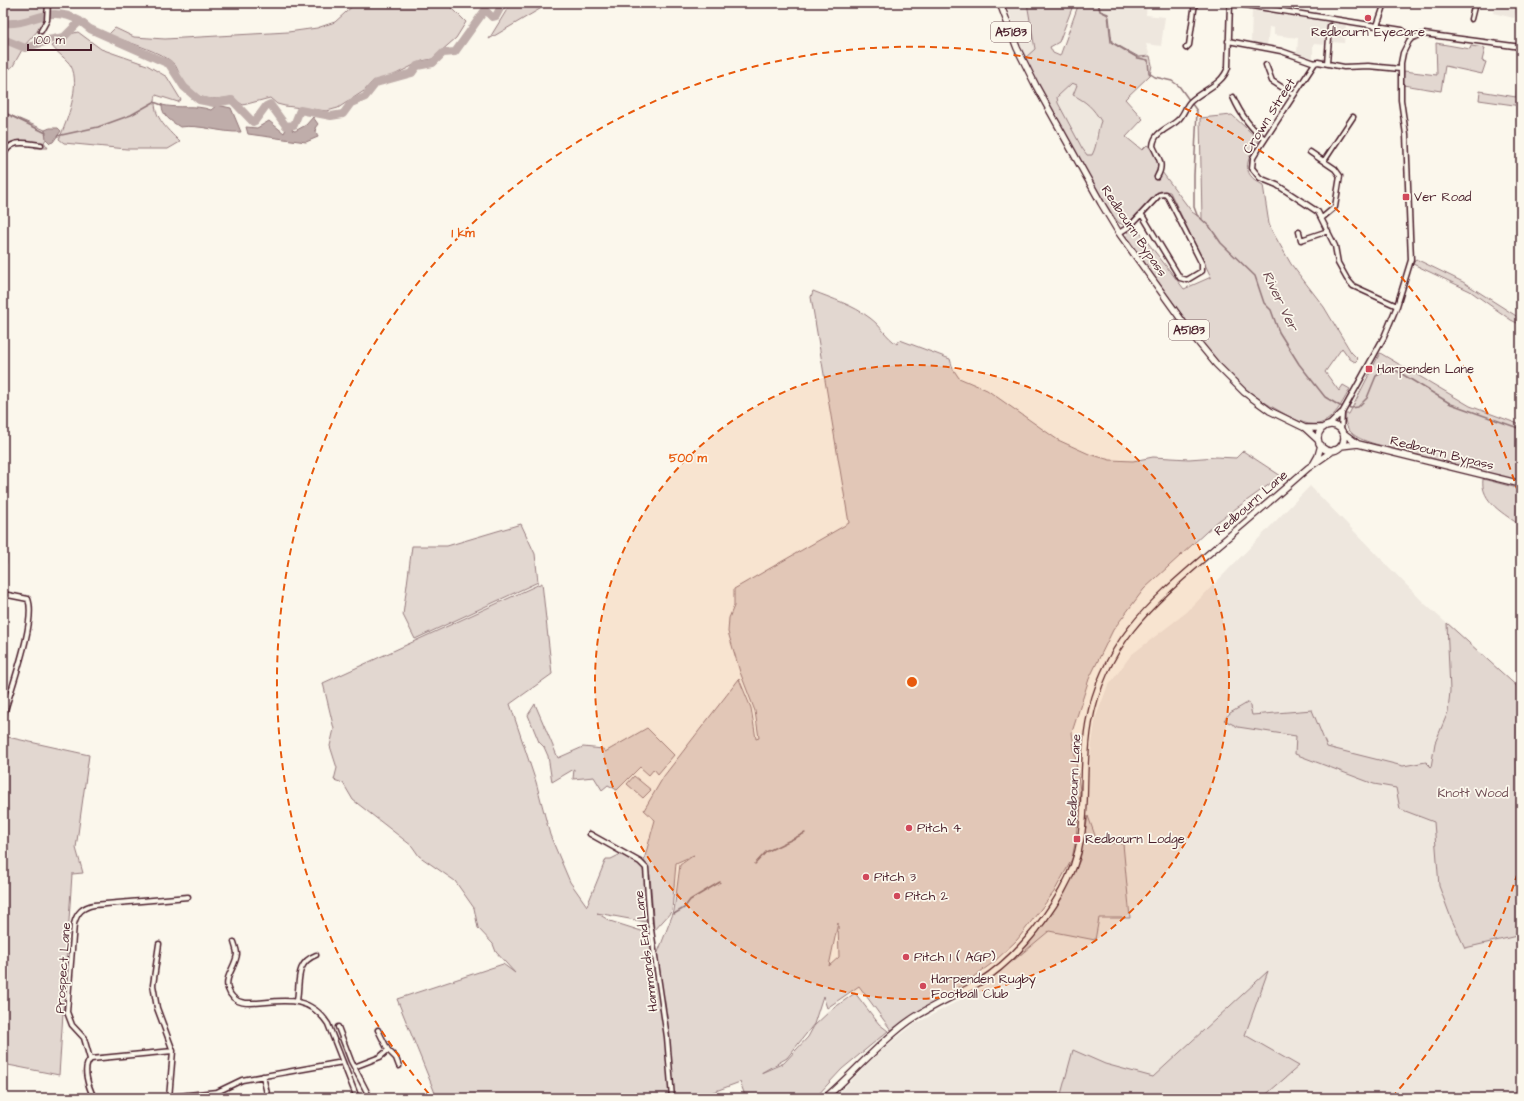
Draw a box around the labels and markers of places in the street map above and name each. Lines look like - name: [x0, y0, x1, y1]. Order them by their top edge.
- marker: Redbourn Eyecare: [1363, 13, 1373, 23]
- place label: Redbourn Eyecare: [1311, 23, 1425, 42]
- place label: Ver Road: [1414, 188, 1472, 206]
- marker: Ver Road: [1401, 192, 1411, 202]
- place label: Harpenden Lane: [1377, 360, 1474, 378]
- marker: Harpenden Lane: [1364, 364, 1374, 374]
- centre of rings: [905, 675, 919, 689]
- place label: Pitch 4: [917, 819, 961, 837]
- marker: Pitch 4: [904, 823, 914, 833]
- place label: Redbourn Lodge: [1085, 830, 1185, 849]
- marker: Redbourn Lodge: [1072, 834, 1082, 844]
- place label: Pitch 3: [874, 868, 916, 886]
- marker: Pitch 3: [861, 872, 871, 882]
- place label: Pitch 2: [905, 887, 948, 905]
- marker: Pitch 2: [892, 891, 902, 901]
- place label: Pitch 1 ( AGP): [914, 948, 996, 966]
- marker: Pitch 1 ( AGP): [901, 952, 911, 962]
- place label: Harpenden Rugby Football Club: [931, 970, 1036, 1003]
- marker: Harpenden Rugby Football Club: [918, 981, 928, 991]

